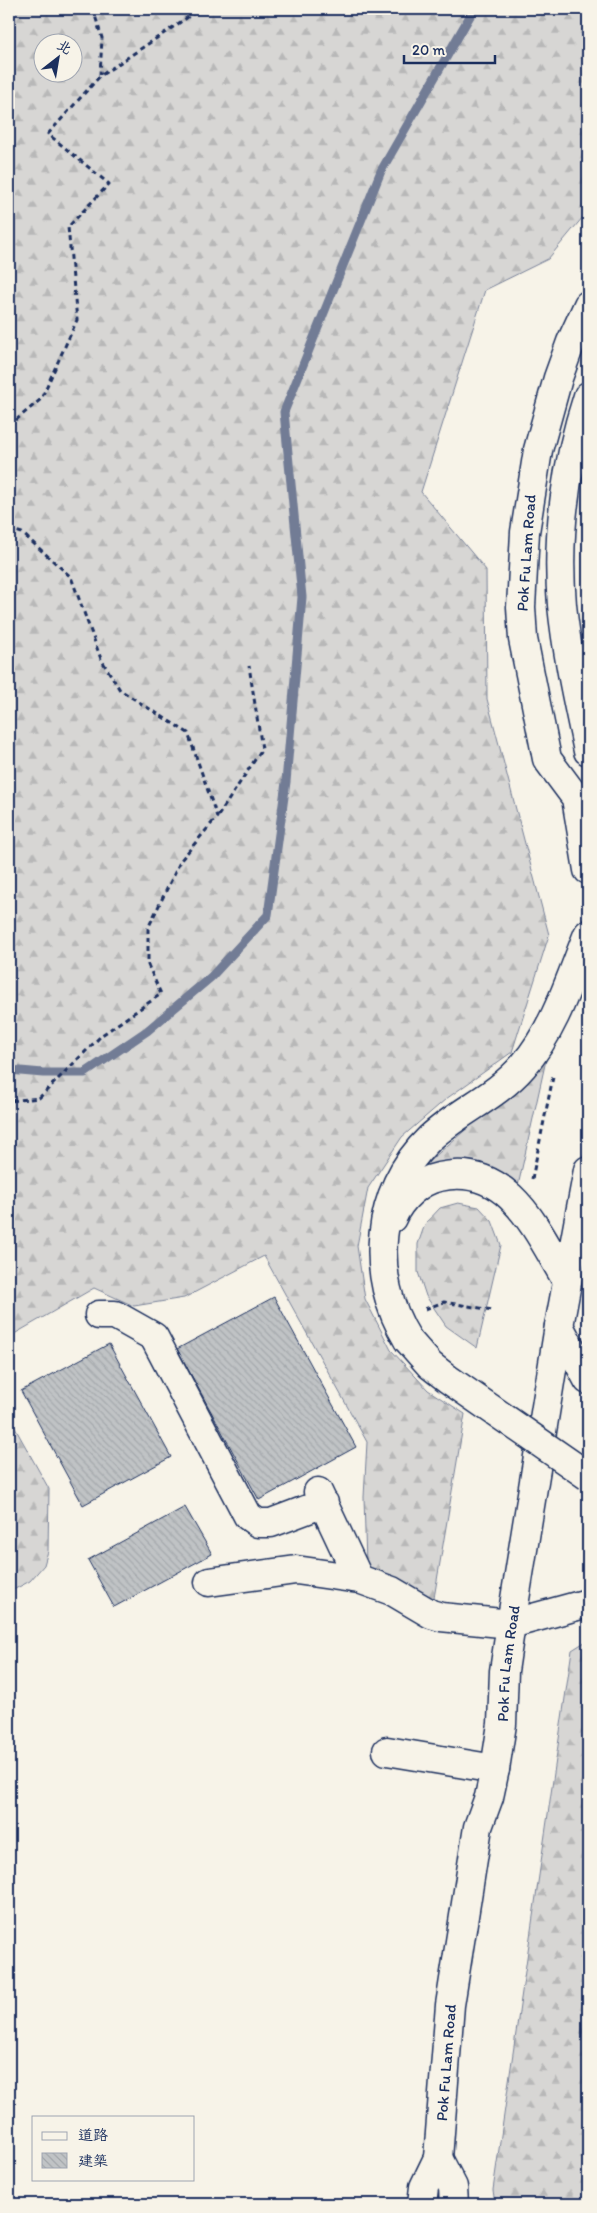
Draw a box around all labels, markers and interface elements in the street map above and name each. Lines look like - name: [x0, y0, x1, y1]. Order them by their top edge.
- north arrow: [32, 32, 82, 82]
- scale bar: [404, 32, 496, 64]
- text: 北: [54, 36, 75, 58]
- text: 20 m: [412, 41, 446, 59]
- street label: Pok Fu Lam Road: [512, 494, 540, 612]
- street label: Pok Fu Lam Road: [493, 1603, 523, 1722]
- street label: Pok Fu Lam Road: [431, 2003, 460, 2122]
- legend: [32, 2116, 195, 2180]
- text: 道路: [78, 2126, 108, 2144]
- text: 建築: [78, 2152, 108, 2170]

